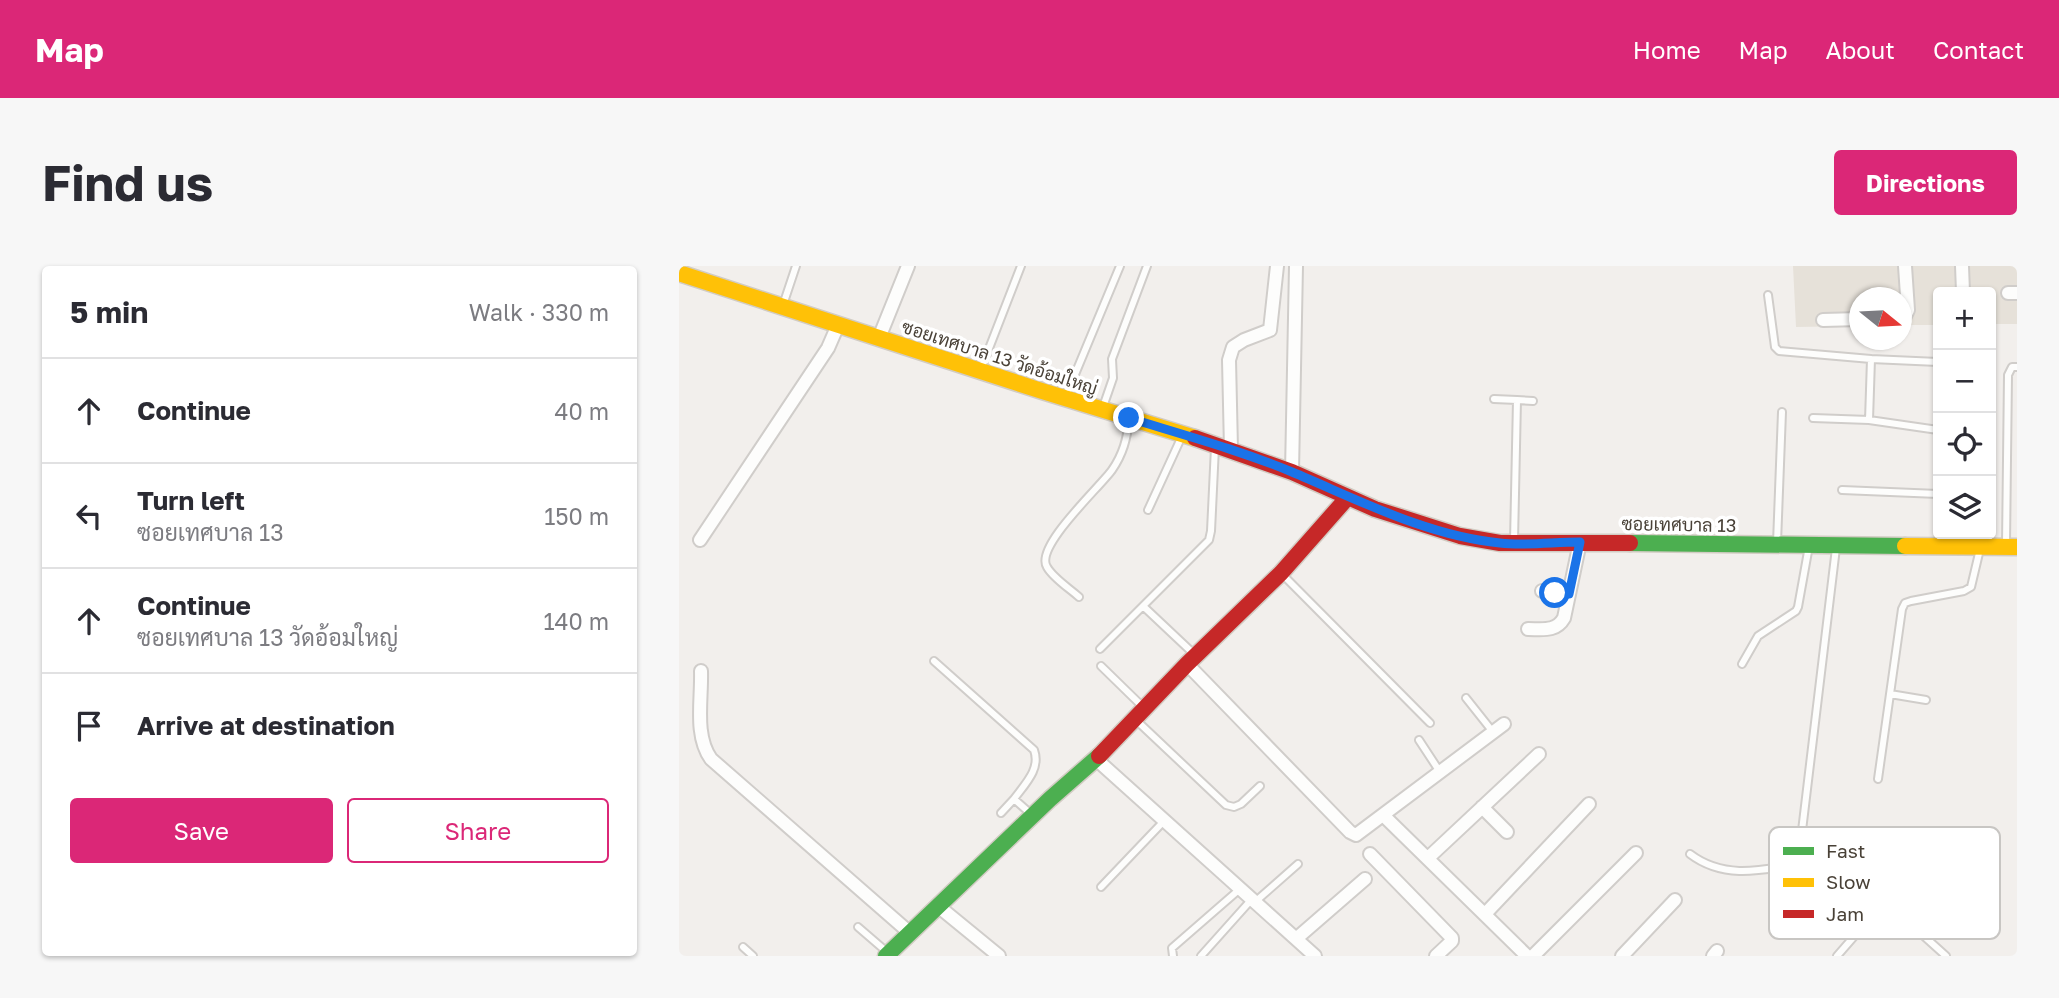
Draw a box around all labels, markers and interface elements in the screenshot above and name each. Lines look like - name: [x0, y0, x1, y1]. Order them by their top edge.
- text: Map: [35, 30, 104, 69]
- text: Home: [1633, 35, 1701, 64]
- text: Map: [1739, 35, 1788, 64]
- text: About: [1826, 35, 1895, 64]
- text: Contact: [1933, 35, 2024, 64]
- button: Directions: [1834, 150, 2017, 215]
- text: Find us: [42, 153, 213, 212]
- north arrow: [1849, 287, 1912, 350]
- map controls: [1933, 287, 1996, 539]
- button: +: [1933, 287, 1996, 350]
- text: 5 min: [70, 294, 148, 330]
- text: Walk · 330 m: [469, 298, 609, 326]
- street label: ซอยเทศบาล 13 วัดอ้อมใหญ่: [899, 314, 1101, 400]
- button: −: [1933, 350, 1996, 413]
- icon: ahead: [70, 392, 108, 430]
- text: Continue: [137, 395, 251, 426]
- text: 40 m: [555, 397, 609, 425]
- route end: [1113, 402, 1144, 433]
- button: locate: [1933, 413, 1996, 476]
- button: layers: [1933, 476, 1996, 539]
- text: Turn left: [137, 485, 245, 516]
- icon: left: [70, 497, 108, 535]
- text: 150 m: [544, 502, 609, 530]
- street label: ซอยเทศบาล 13: [1621, 512, 1737, 536]
- text: ซอยเทศบาล 13: [137, 518, 284, 546]
- route start: [1539, 577, 1570, 608]
- text: Continue: [137, 590, 251, 621]
- icon: ahead: [70, 602, 108, 640]
- text: 140 m: [543, 607, 609, 635]
- text: ซอยเทศบาล 13 วัดอ้อมใหญ่: [137, 623, 398, 651]
- icon: arrive: [70, 707, 108, 745]
- text: Arrive at destination: [137, 710, 395, 741]
- button: Save: [70, 798, 333, 863]
- button: Share: [347, 798, 609, 863]
- legend: [1769, 827, 2000, 939]
- text: Fast: [1826, 839, 1865, 862]
- text: Slow: [1826, 870, 1871, 893]
- text: Jam: [1826, 902, 1864, 925]

